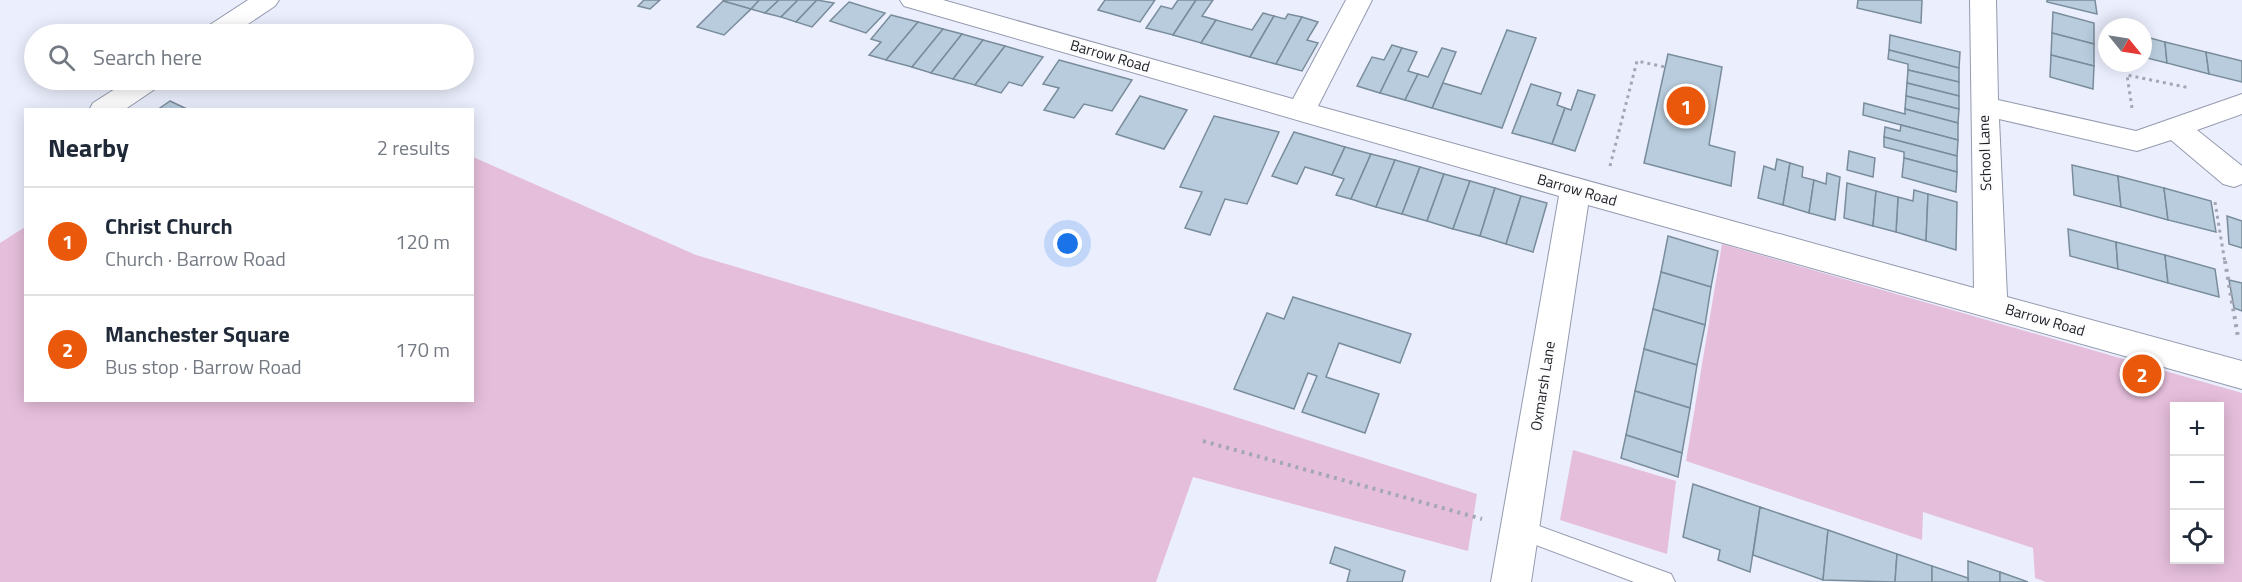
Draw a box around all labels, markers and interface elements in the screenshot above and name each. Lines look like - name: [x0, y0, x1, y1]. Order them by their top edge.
- north arrow: [2098, 18, 2152, 72]
- search box: [24, 24, 474, 90]
- street label: Barrow Road: [1068, 33, 1153, 78]
- text: Search here: [93, 40, 202, 74]
- icon: search: [45, 41, 78, 74]
- pin: 1: [1666, 84, 1706, 128]
- street label: School Lane: [1972, 115, 1997, 191]
- text: Nearby: [48, 128, 129, 167]
- text: 2 results: [377, 132, 450, 163]
- street label: Barrow Road: [1535, 167, 1620, 212]
- text: Christ Church: [105, 209, 233, 243]
- text: 1: [62, 226, 73, 257]
- text: 120 m: [395, 226, 450, 257]
- your location: [1053, 229, 1082, 258]
- text: Church · Barrow Road: [105, 243, 286, 274]
- street label: Barrow Road: [2003, 297, 2088, 342]
- text: Manchester Square: [105, 317, 290, 351]
- text: 2: [62, 334, 73, 365]
- text: 170 m: [395, 334, 450, 365]
- street label: Oxmarsh Lane: [1524, 339, 1561, 432]
- text: Bus stop · Barrow Road: [105, 351, 302, 382]
- pin: 2: [2122, 352, 2162, 397]
- map controls: [2170, 402, 2224, 564]
- button: +: [2170, 402, 2224, 456]
- button: −: [2170, 456, 2224, 510]
- button: locate: [2170, 510, 2224, 564]

